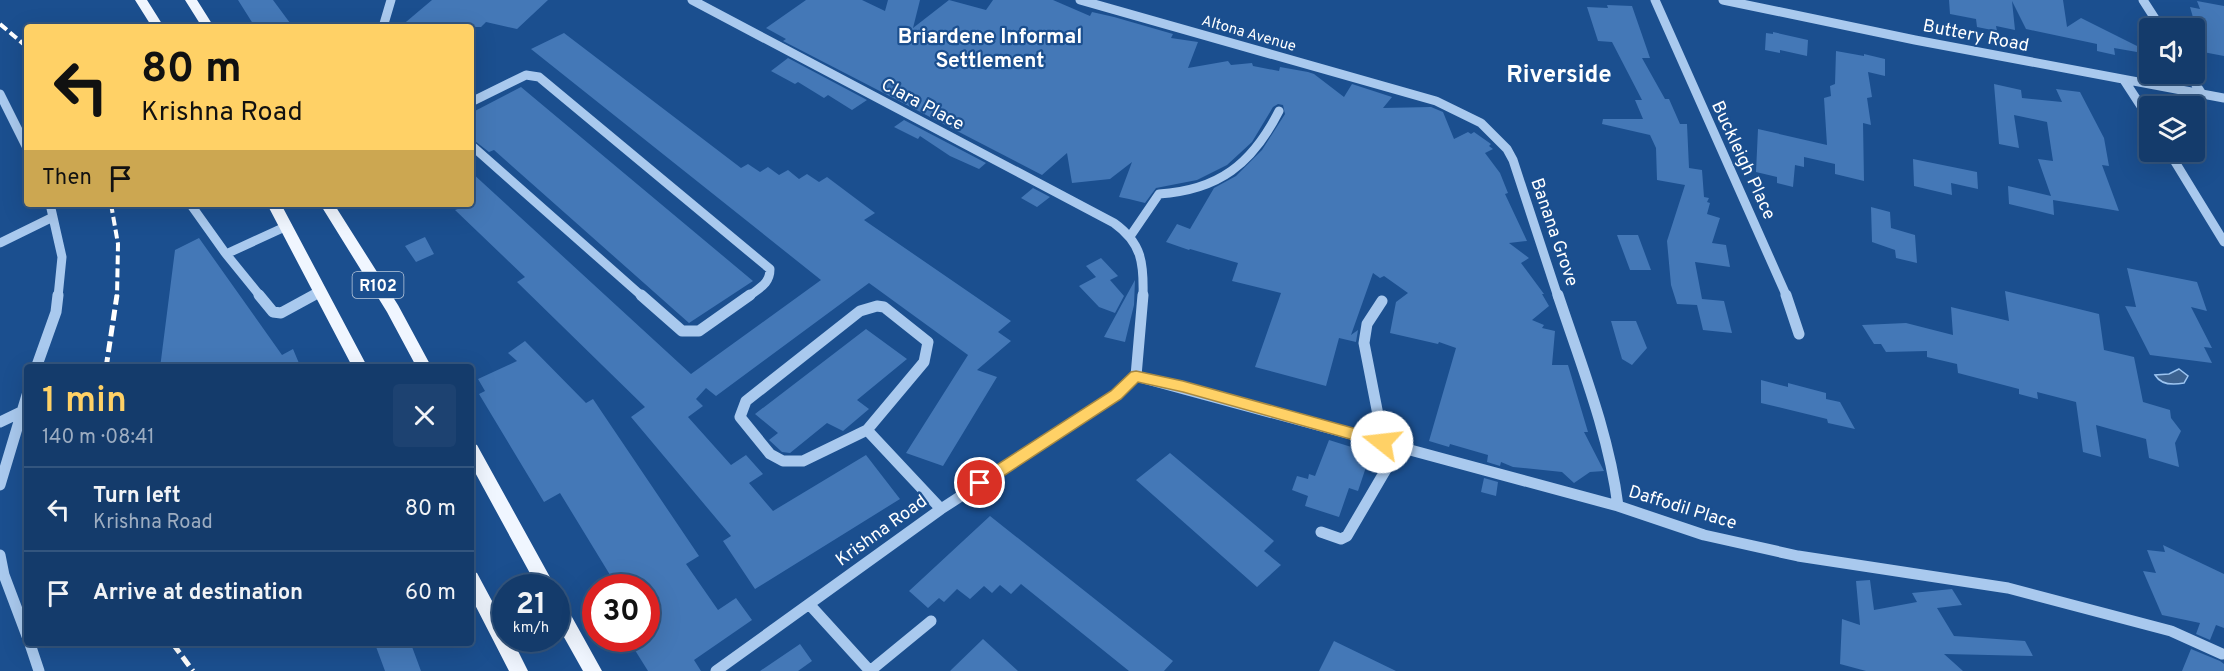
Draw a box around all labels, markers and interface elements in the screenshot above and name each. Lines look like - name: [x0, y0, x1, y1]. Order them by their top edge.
- street label: Altona Avenue: [1199, 12, 1298, 57]
- street label: Buttery Road: [1921, 15, 2031, 58]
- map controls: [2139, 18, 2205, 162]
- button: sound: [2139, 18, 2205, 84]
- district label: Briardene Informal Settlement: [898, 24, 1082, 75]
- text: 80 m: [141, 44, 242, 97]
- icon: left: [42, 48, 120, 126]
- district label: Riverside: [1506, 61, 1612, 91]
- street label: Clara Place: [877, 74, 968, 137]
- text: Krishna Road: [141, 96, 303, 130]
- button: layers: [2139, 96, 2205, 162]
- street label: Buckleigh Place: [1705, 98, 1780, 224]
- icon: arrive: [104, 162, 137, 195]
- text: Then: [42, 165, 92, 192]
- street label: Banana Grove: [1524, 175, 1583, 290]
- road number: R102: [352, 272, 404, 298]
- text: 1 min: [42, 379, 127, 425]
- button: close: [393, 384, 456, 447]
- position arrow: [1350, 410, 1414, 474]
- text: 140 m · 08:41: [42, 425, 155, 451]
- pin: [954, 457, 1005, 508]
- icon: arrive: [963, 466, 996, 499]
- street label: Daffodil Place: [1626, 481, 1740, 536]
- text: Turn left: [93, 483, 181, 510]
- street label: Krishna Road: [832, 490, 932, 572]
- icon: left: [42, 493, 75, 526]
- text: 80 m: [405, 496, 456, 523]
- text: Krishna Road: [93, 510, 213, 536]
- speed limit sign: 30: [582, 574, 660, 652]
- icon: arrive: [42, 577, 75, 610]
- text: Arrive at destination: [93, 580, 303, 607]
- text: 60 m: [405, 580, 456, 607]
- text: 21: [516, 587, 546, 624]
- text: km/h: [513, 619, 549, 638]

